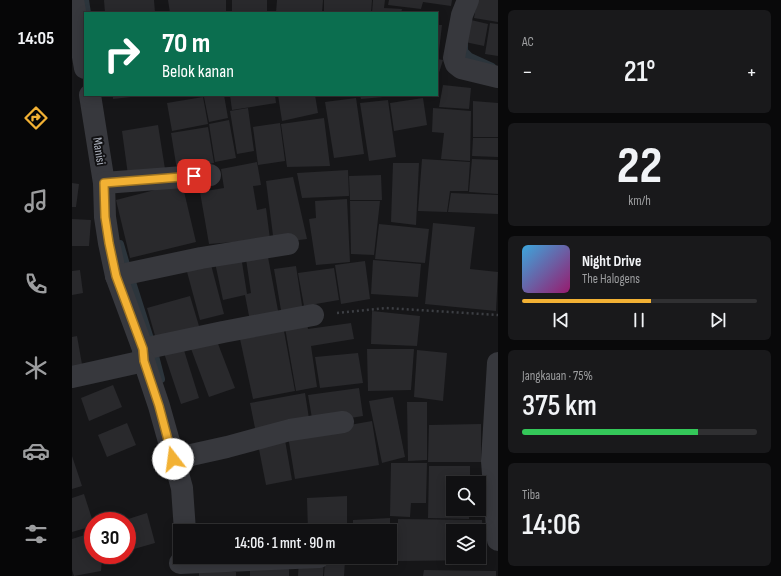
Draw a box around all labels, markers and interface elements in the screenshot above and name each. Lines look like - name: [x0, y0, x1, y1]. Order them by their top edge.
- text: 70 m: [162, 27, 210, 60]
- text: 14:05: [18, 28, 54, 49]
- icon: right: [96, 28, 148, 80]
- text: AC: [522, 34, 534, 50]
- text: 21°: [624, 54, 655, 90]
- text: −: [522, 59, 533, 86]
- text: +: [746, 59, 757, 86]
- text: Belok kanan: [162, 61, 234, 82]
- icon: directions: [22, 104, 50, 132]
- text: 22: [617, 135, 662, 198]
- street label: Manisi: [89, 136, 109, 166]
- pin: [177, 159, 211, 193]
- icon: arrive: [183, 165, 205, 187]
- icon: music: [22, 187, 50, 215]
- text: km/h: [628, 193, 651, 209]
- text: Night Drive: [582, 252, 641, 271]
- icon: phone: [22, 270, 50, 298]
- text: The Halogens: [582, 271, 640, 287]
- icon: previous: [550, 309, 572, 331]
- icon: pause: [628, 309, 650, 331]
- icon: next: [707, 309, 729, 331]
- icon: climate: [22, 354, 50, 382]
- text: Jangkauan · 75%: [522, 368, 593, 384]
- text: 375 km: [522, 388, 597, 424]
- icon: car: [22, 437, 50, 465]
- position arrow: [152, 438, 194, 480]
- map controls: [446, 476, 486, 564]
- button: search: [446, 476, 486, 516]
- text: Tiba: [522, 487, 540, 503]
- text: 14:06: [522, 507, 581, 543]
- speed limit sign: 30: [84, 512, 136, 564]
- icon: filters: [22, 520, 50, 548]
- button: layers: [446, 524, 486, 564]
- text: 14:06 · 1 mnt · 90 m: [235, 534, 335, 553]

